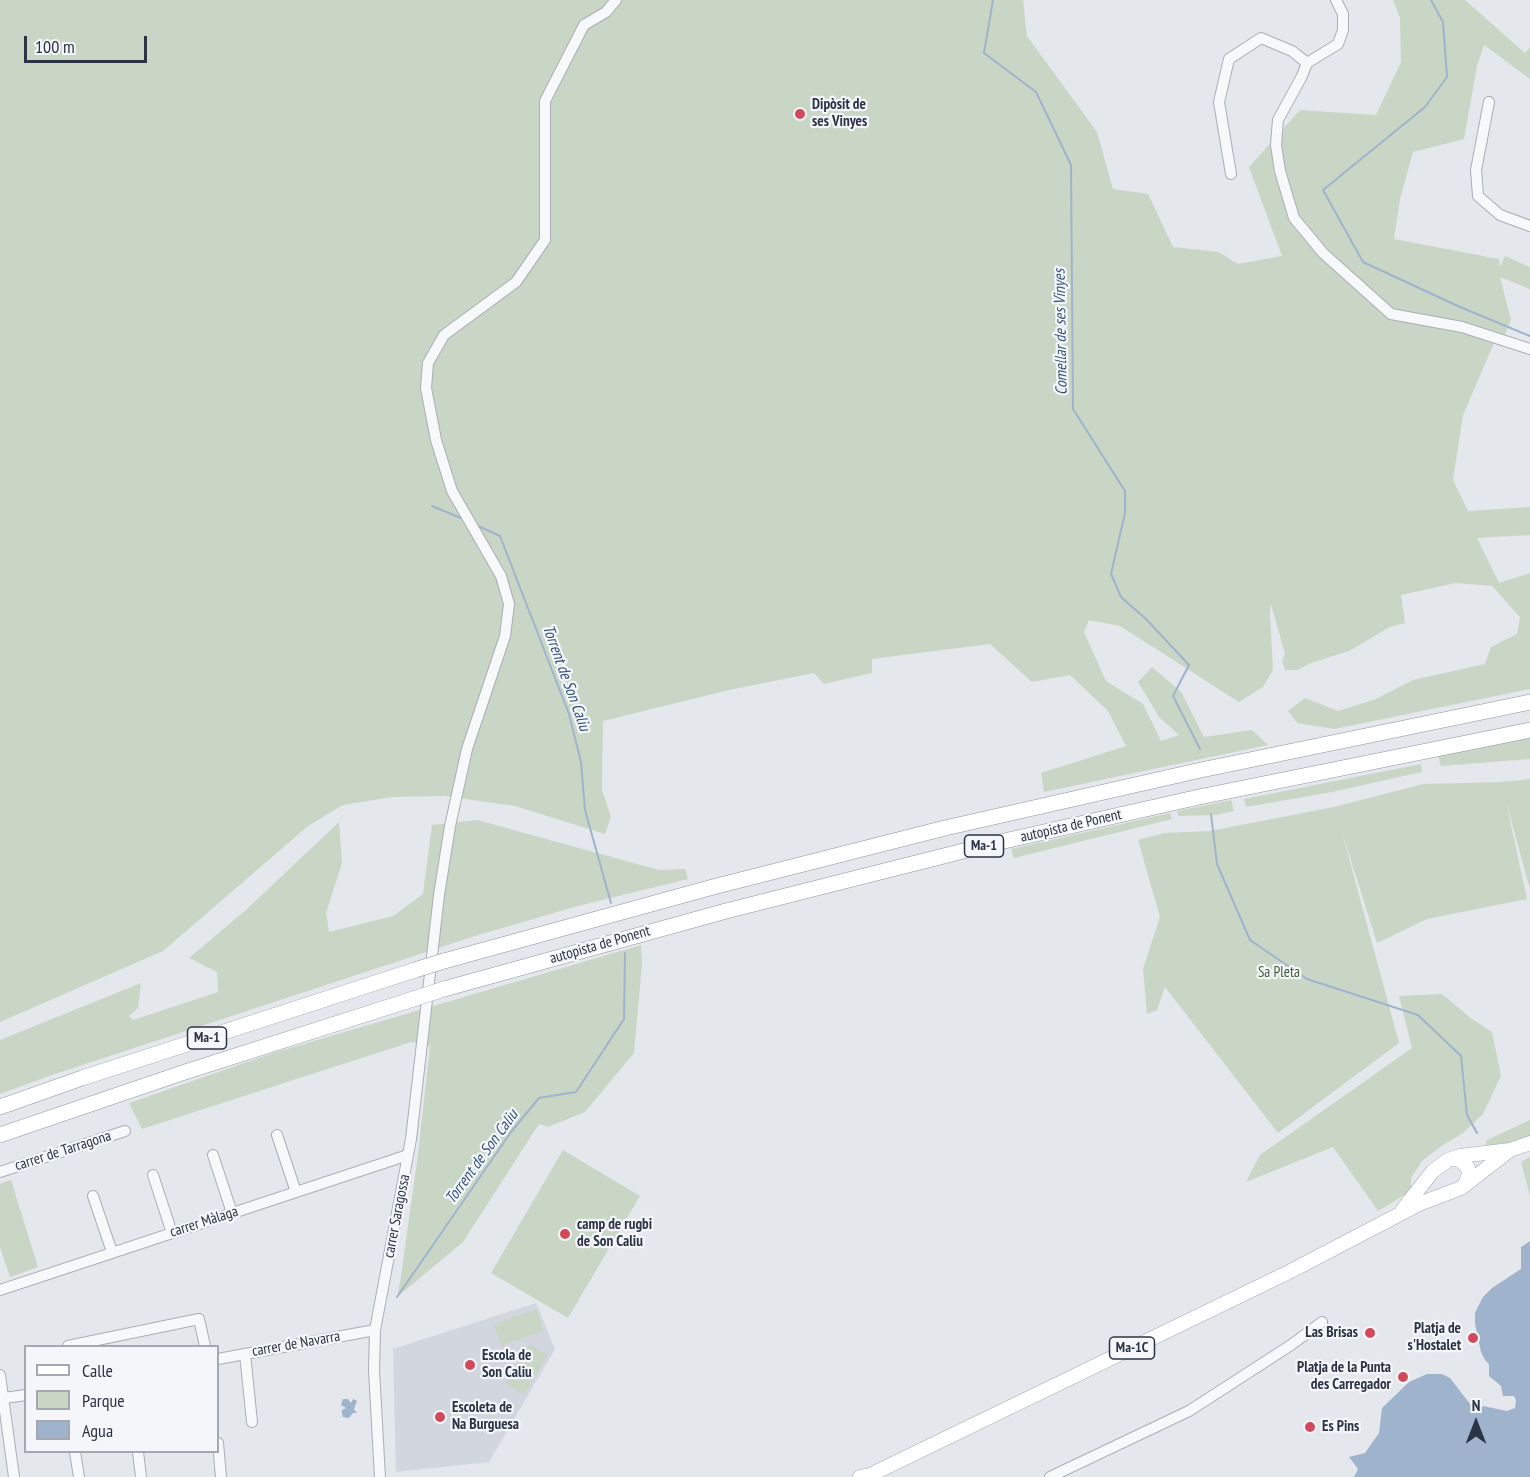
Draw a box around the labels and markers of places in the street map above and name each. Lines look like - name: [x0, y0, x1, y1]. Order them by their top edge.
- place label: Dipòsit de ses Vinyes: [812, 96, 867, 131]
- marker: Dipòsit de ses Vinyes: [793, 107, 807, 121]
- place label: camp de rugbi de Son Caliu: [577, 1216, 652, 1251]
- marker: camp de rugbi de Son Caliu: [558, 1227, 572, 1241]
- place label: Platja de s'Hostalet: [1408, 1320, 1461, 1355]
- place label: Las Brisas: [1305, 1324, 1358, 1342]
- marker: Las Brisas: [1363, 1326, 1377, 1340]
- marker: Platja de s'Hostalet: [1466, 1331, 1480, 1345]
- place label: Escola de Son Caliu: [482, 1347, 532, 1382]
- marker: Escola de Son Caliu: [463, 1358, 477, 1372]
- place label: Platja de la Punta des Carregador: [1297, 1359, 1391, 1394]
- marker: Platja de la Punta des Carregador: [1396, 1370, 1410, 1384]
- place label: Escoleta de Na Burguesa: [452, 1399, 519, 1434]
- marker: Escoleta de Na Burguesa: [433, 1410, 447, 1424]
- place label: Es Pins: [1322, 1418, 1359, 1436]
- marker: Es Pins: [1303, 1420, 1317, 1434]

